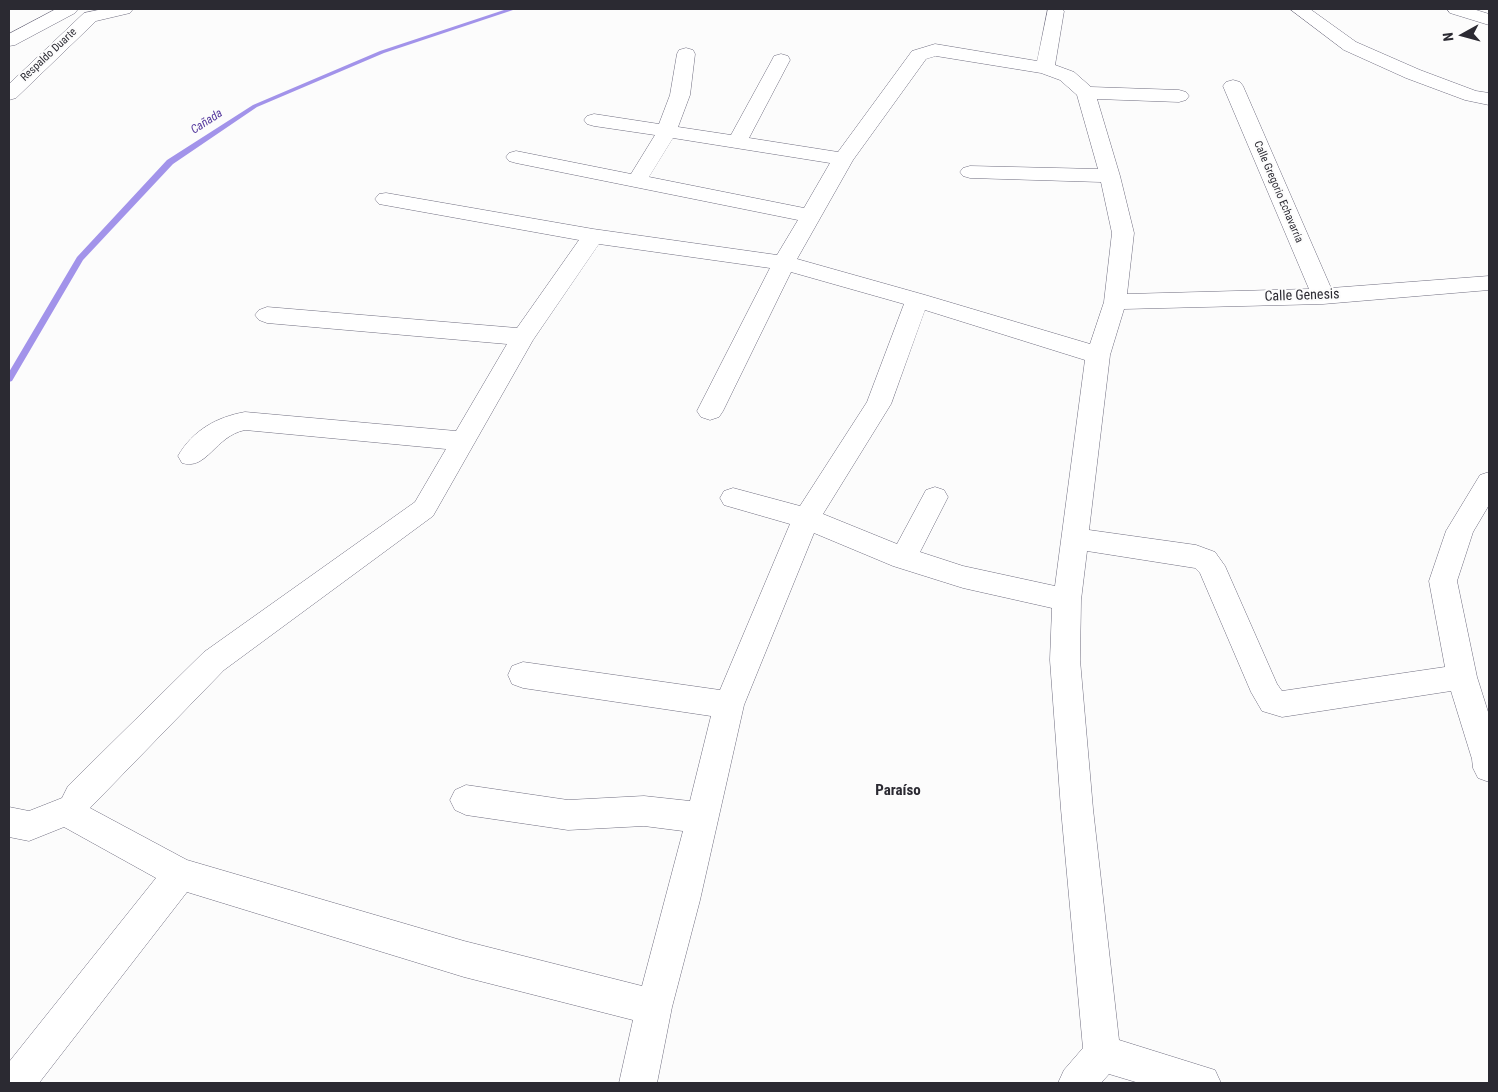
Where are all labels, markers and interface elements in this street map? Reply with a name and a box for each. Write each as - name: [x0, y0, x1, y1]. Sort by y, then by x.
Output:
- north arrow: [1438, 10, 1488, 60]
- street label: Respaldo Duarte: [18, 26, 80, 84]
- text: N: [1440, 32, 1457, 42]
- water label: Cañada: [189, 106, 225, 138]
- street label: Calle Gregorio Echavarria: [1251, 139, 1305, 245]
- street label: Calle Genesis: [1264, 286, 1340, 306]
- district label: Paraíso: [875, 782, 921, 800]

